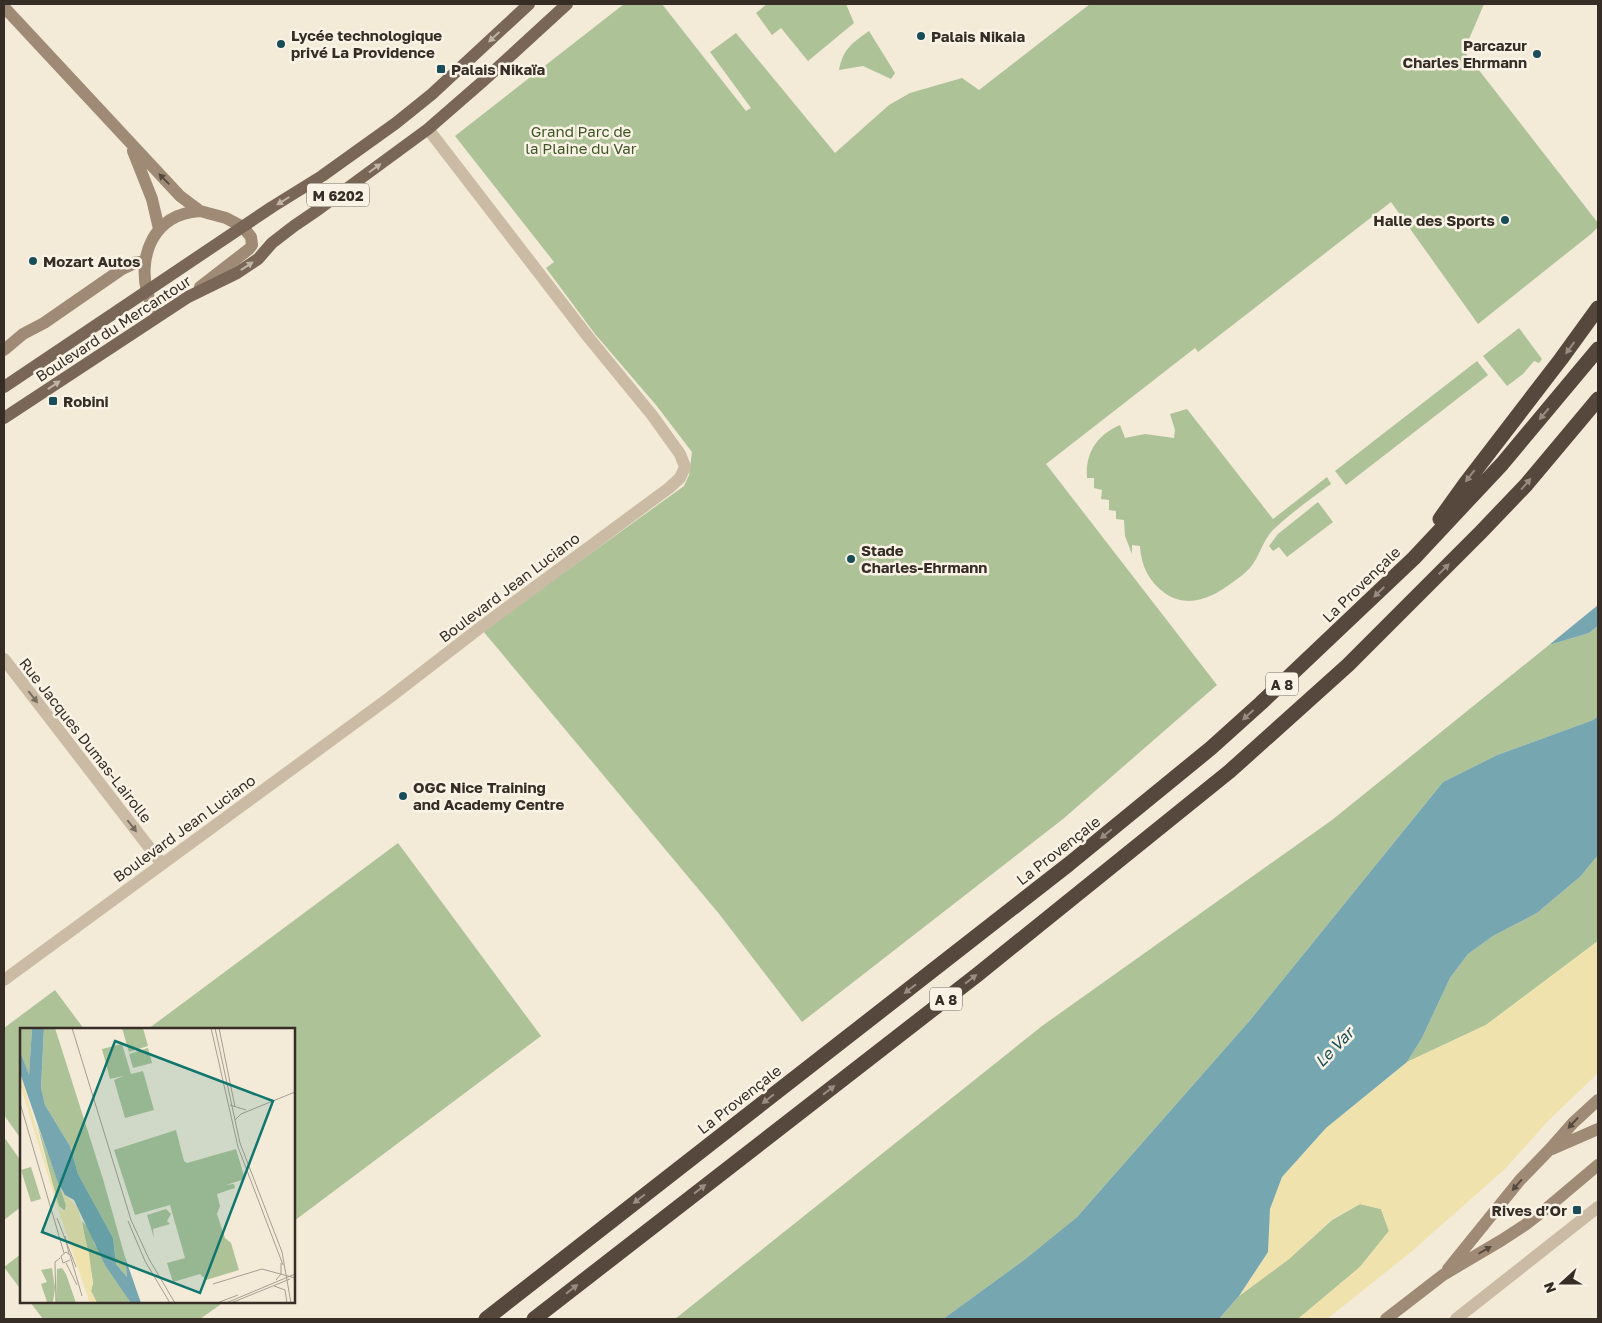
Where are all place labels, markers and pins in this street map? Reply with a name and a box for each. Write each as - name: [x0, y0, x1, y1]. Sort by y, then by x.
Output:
- place label: Lycée technologique privé La Providence: [291, 26, 442, 61]
- place label: Palais Nikaia: [931, 27, 1025, 45]
- marker: Palais Nikaia: [915, 30, 927, 42]
- place label: Parcazur Charles Ehrmann: [1403, 36, 1527, 71]
- marker: Lycée technologique privé La Providence: [275, 38, 287, 50]
- marker: Parcazur Charles Ehrmann: [1531, 48, 1543, 60]
- place label: Palais Nikaïa: [451, 60, 545, 78]
- marker: Palais Nikaïa: [435, 63, 447, 75]
- place label: Halle des Sports: [1373, 211, 1495, 229]
- marker: Halle des Sports: [1499, 214, 1511, 226]
- place label: Mozart Autos: [43, 252, 140, 270]
- marker: Mozart Autos: [27, 255, 39, 267]
- place label: Robini: [63, 392, 109, 410]
- marker: Robini: [47, 395, 59, 407]
- place label: Stade Charles-Ehrmann: [861, 541, 987, 576]
- marker: Stade Charles-Ehrmann: [845, 553, 857, 565]
- place label: OGC Nice Training and Academy Centre: [413, 778, 564, 813]
- marker: OGC Nice Training and Academy Centre: [397, 790, 409, 802]
- place label: Rives d’Or: [1491, 1201, 1567, 1219]
- marker: Rives d’Or: [1571, 1204, 1583, 1216]

